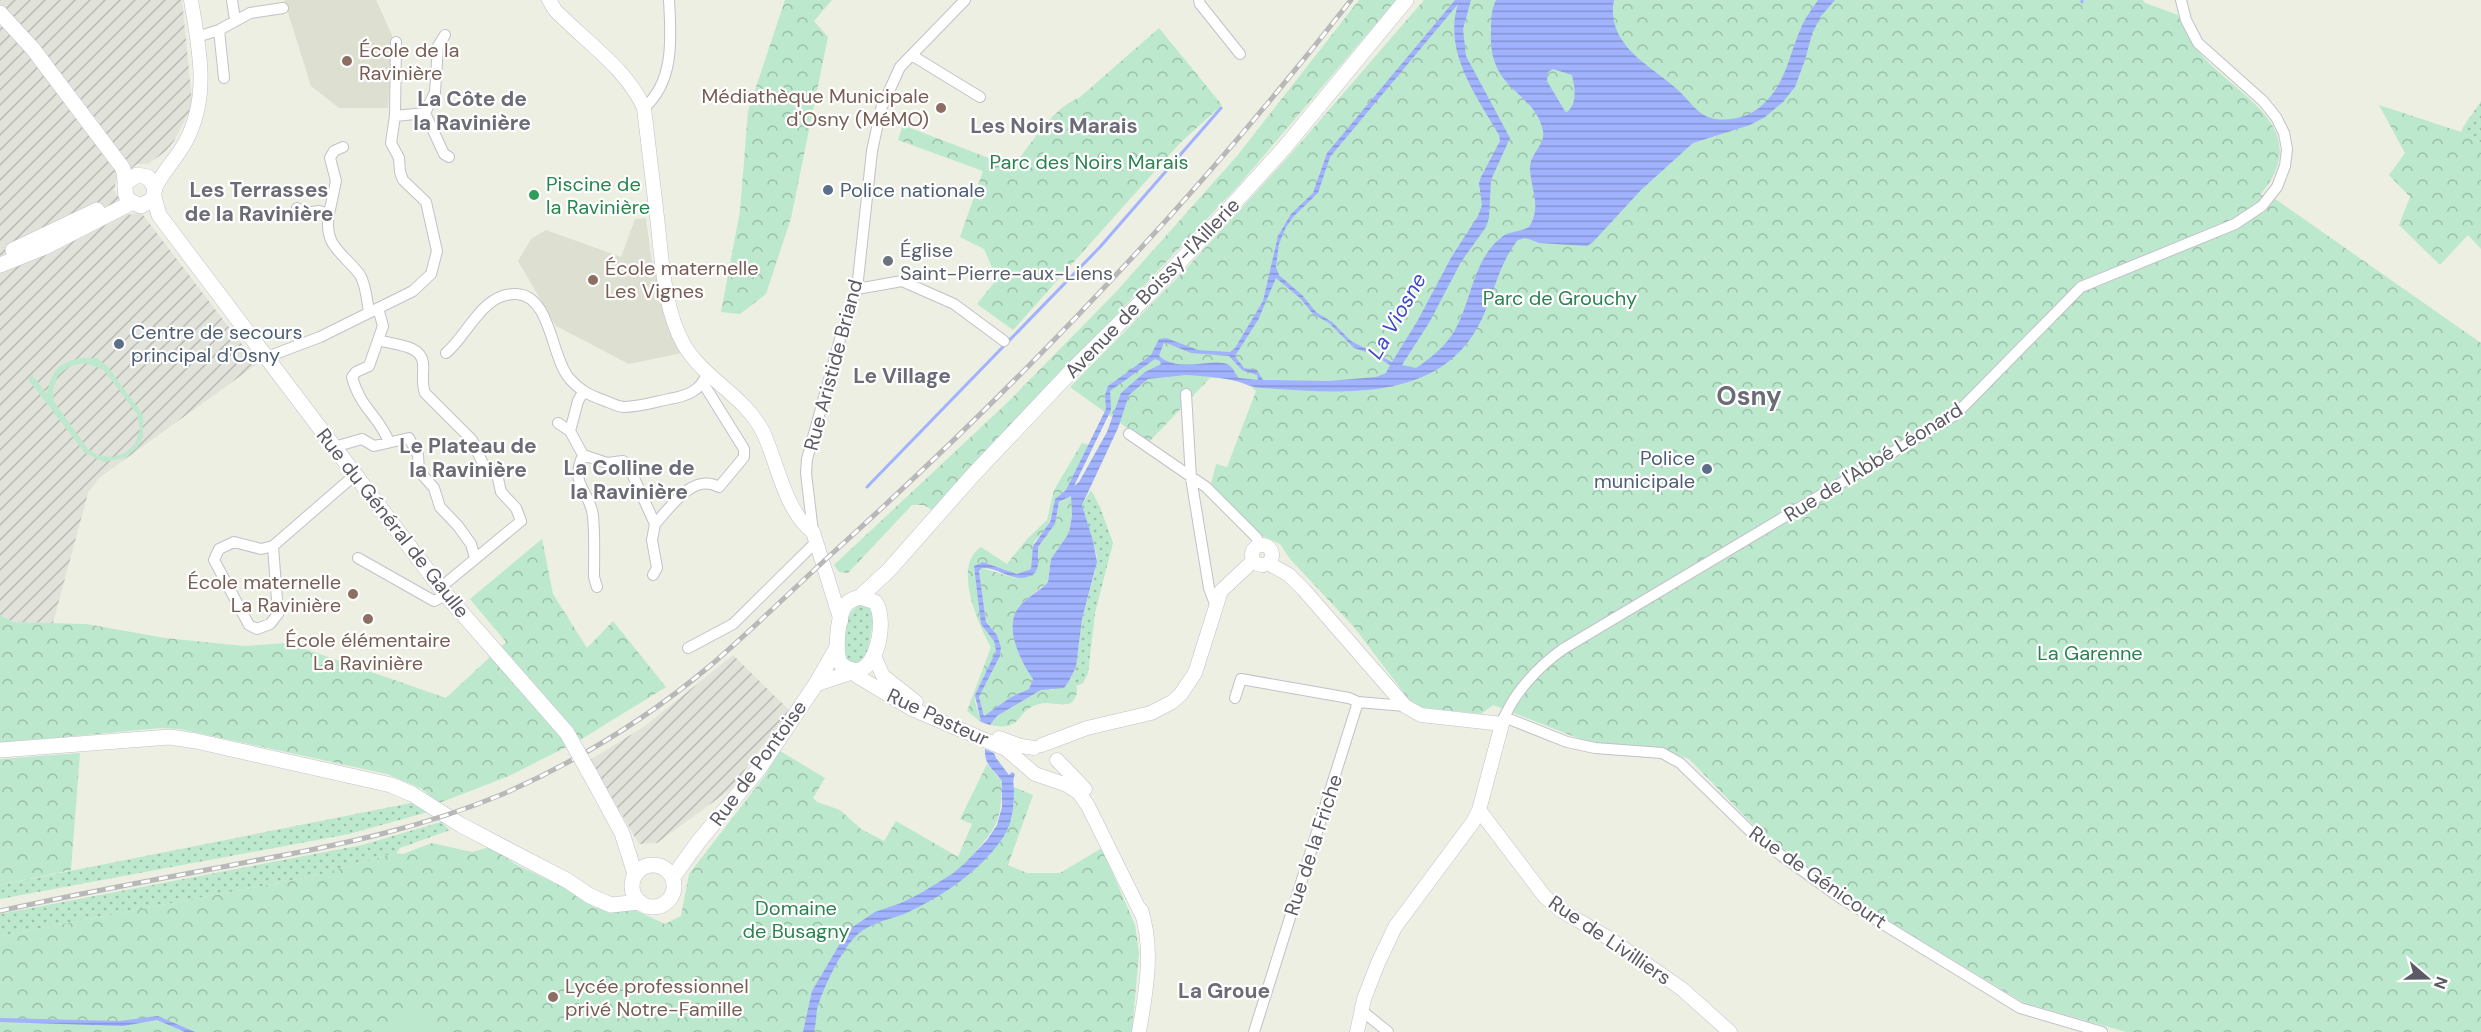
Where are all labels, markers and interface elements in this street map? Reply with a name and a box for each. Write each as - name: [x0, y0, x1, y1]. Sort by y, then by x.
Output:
- place label: École de la Ravinière: [359, 37, 459, 86]
- marker: École de la Ravinière: [340, 54, 354, 68]
- place label: Médiathèque Municipale d'Osny (MéMO): [701, 83, 929, 132]
- district label: La Côte de la Ravinière: [413, 85, 531, 137]
- marker: Médiathèque Municipale d'Osny (MéMO): [934, 101, 948, 115]
- district label: Les Noirs Marais: [970, 112, 1138, 140]
- park label: Parc des Noirs Marais: [989, 149, 1189, 175]
- place label: Piscine de la Ravinière: [546, 171, 650, 220]
- district label: Les Terrasses de la Ravinière: [184, 176, 334, 228]
- place label: Police nationale: [840, 177, 985, 203]
- marker: Police nationale: [821, 183, 835, 197]
- marker: Piscine de la Ravinière: [527, 188, 541, 202]
- street label: Avenue de Boissy-l'Aillerie: [1059, 192, 1245, 384]
- place label: Église Saint-Pierre-aux-Liens: [900, 237, 1113, 286]
- marker: Église Saint-Pierre-aux-Liens: [881, 254, 895, 268]
- place label: École maternelle Les Vignes: [605, 255, 759, 304]
- water label: La Viosne: [1361, 268, 1433, 364]
- marker: École maternelle Les Vignes: [586, 273, 600, 287]
- street label: Rue Aristide Briand: [798, 277, 868, 453]
- park label: Parc de Grouchy: [1483, 285, 1637, 311]
- place label: Centre de secours principal d'Osny: [131, 319, 303, 368]
- marker: Centre de secours principal d'Osny: [112, 337, 126, 351]
- district label: Le Village: [853, 362, 951, 390]
- district label: Osny: [1716, 379, 1782, 413]
- street label: Rue de l'Abbé Léonard: [1779, 396, 1967, 528]
- street label: Rue du Général de Gaulle: [311, 423, 475, 623]
- district label: Le Plateau de la Ravinière: [399, 432, 537, 484]
- place label: Police municipale: [1594, 445, 1695, 494]
- district label: La Colline de la Ravinière: [563, 454, 695, 506]
- marker: Police municipale: [1700, 462, 1714, 476]
- place label: École maternelle La Ravinière: [187, 569, 341, 618]
- marker: École maternelle La Ravinière: [346, 587, 360, 601]
- marker: École élémentaire La Ravinière: [361, 612, 375, 626]
- place label: École élémentaire La Ravinière: [285, 627, 451, 676]
- park label: La Garenne: [2037, 640, 2143, 666]
- street label: Rue Pasteur: [883, 682, 993, 752]
- street label: Rue de Pontoise: [704, 695, 812, 831]
- street label: Rue de la Friche: [1278, 771, 1348, 919]
- street label: Rue de Génicourt: [1744, 820, 1892, 934]
- street label: Rue de Livilliers: [1544, 889, 1676, 991]
- park label: Domaine de Busagny: [742, 895, 850, 944]
- north arrow: [2397, 948, 2457, 1008]
- place label: Lycée professionnel privé Notre-Famille: [565, 973, 749, 1022]
- text: N: [2429, 974, 2452, 992]
- district label: La Groue: [1178, 977, 1270, 1005]
- marker: Lycée professionnel privé Notre-Famille: [546, 990, 560, 1004]

